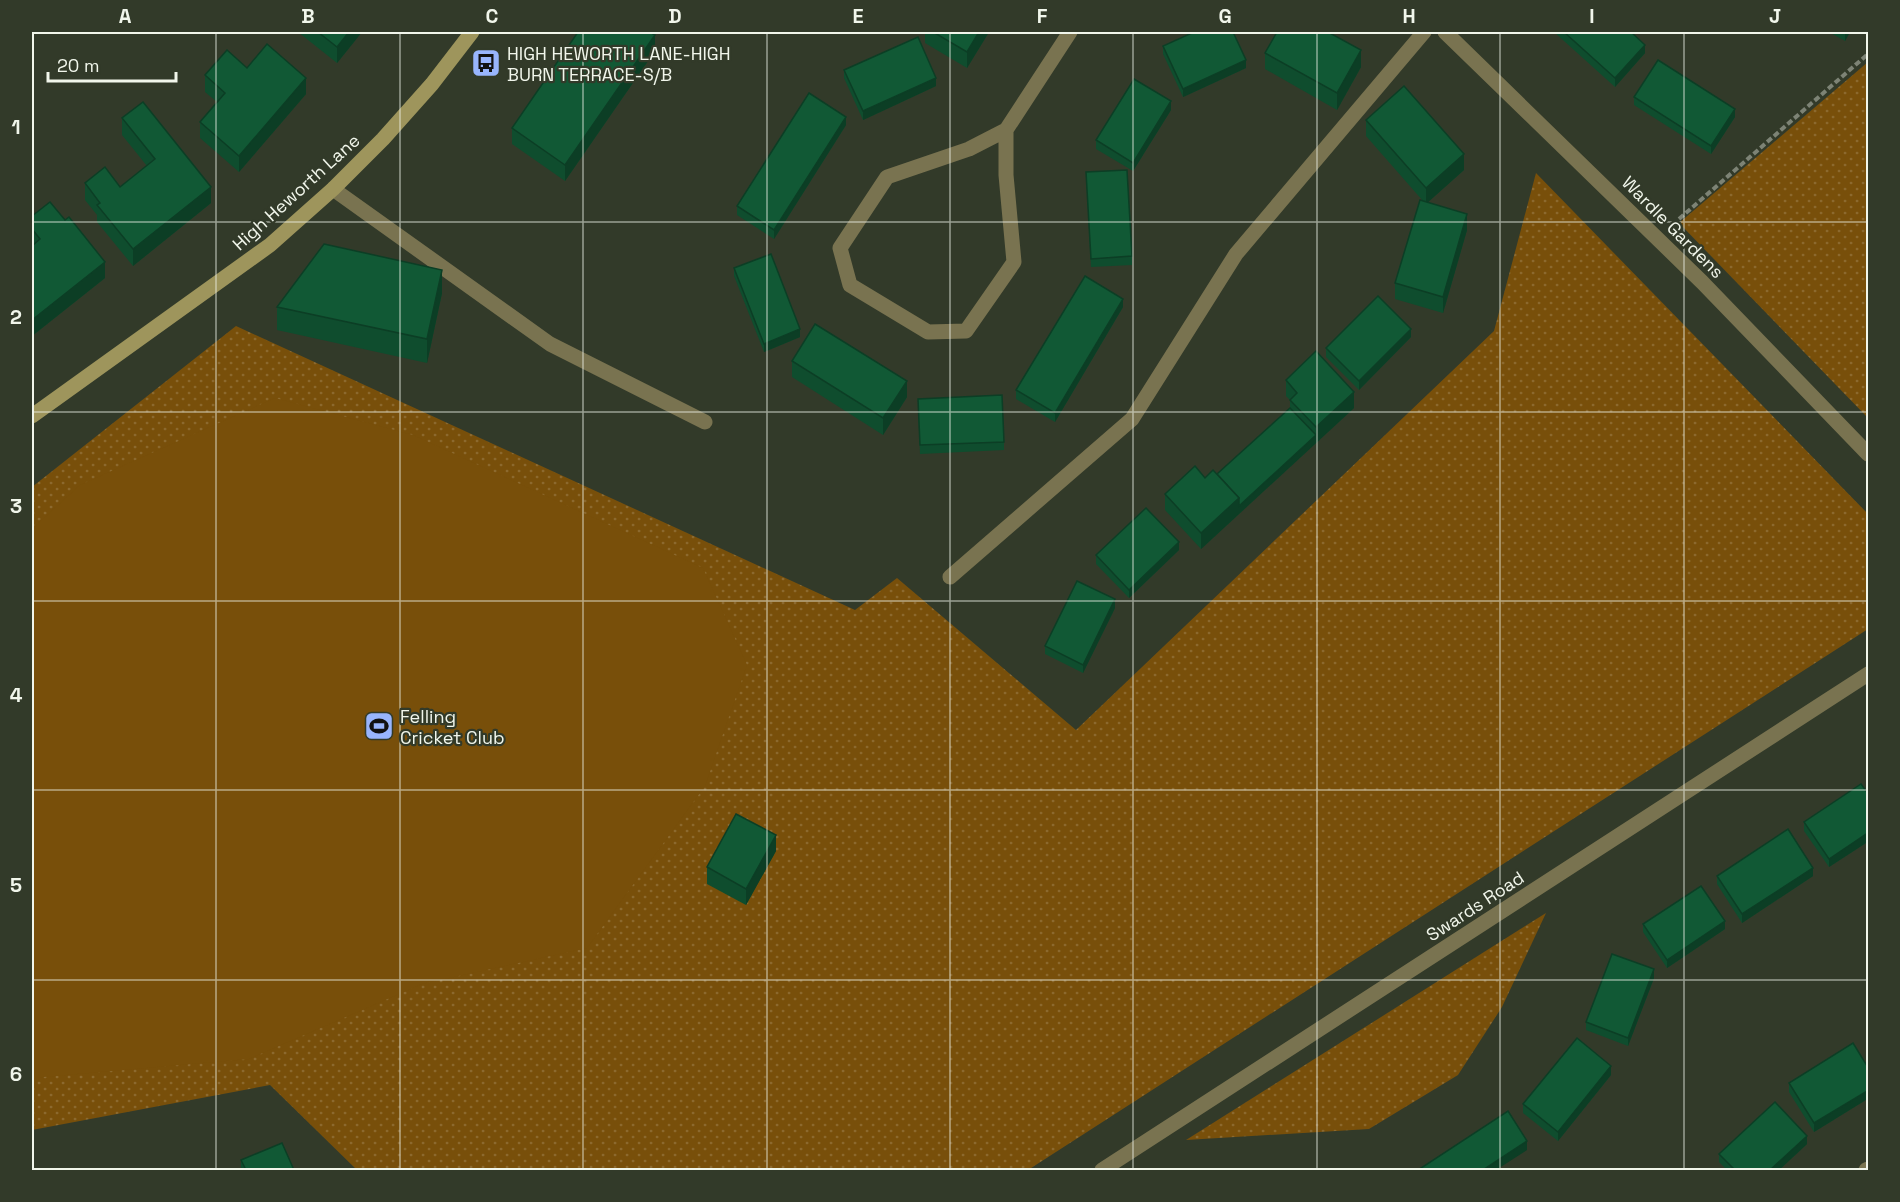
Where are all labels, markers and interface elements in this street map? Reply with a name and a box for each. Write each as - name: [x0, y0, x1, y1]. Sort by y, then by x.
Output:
- text: A: [119, 3, 132, 29]
- text: B: [301, 3, 315, 29]
- text: C: [486, 3, 499, 29]
- text: D: [668, 3, 682, 29]
- text: E: [852, 3, 864, 29]
- text: F: [1037, 3, 1048, 29]
- text: G: [1218, 3, 1232, 29]
- text: H: [1402, 3, 1416, 29]
- text: I: [1589, 3, 1595, 29]
- text: J: [1769, 3, 1781, 29]
- place label: HIGH HEWORTH LANE-HIGH BURN TERRACE-S/B: [507, 42, 731, 86]
- scale bar: [48, 45, 176, 83]
- bus stop icon: HIGH HEWORTH LANE-HIGH BURN TERRACE-S/B: [470, 47, 502, 79]
- text: 20 m: [57, 54, 100, 77]
- text: 1: [11, 114, 21, 140]
- street label: High Heworth Lane: [227, 129, 365, 255]
- street label: Wardle Gardens: [1617, 171, 1729, 283]
- text: 2: [10, 304, 22, 330]
- text: 3: [10, 493, 22, 519]
- text: 4: [10, 682, 23, 708]
- place label: Felling Cricket Club: [400, 705, 505, 749]
- sports icon: Felling Cricket Club: [363, 710, 395, 742]
- street label: Swards Road: [1422, 866, 1528, 946]
- text: 5: [10, 872, 22, 898]
- text: 6: [10, 1061, 22, 1087]

